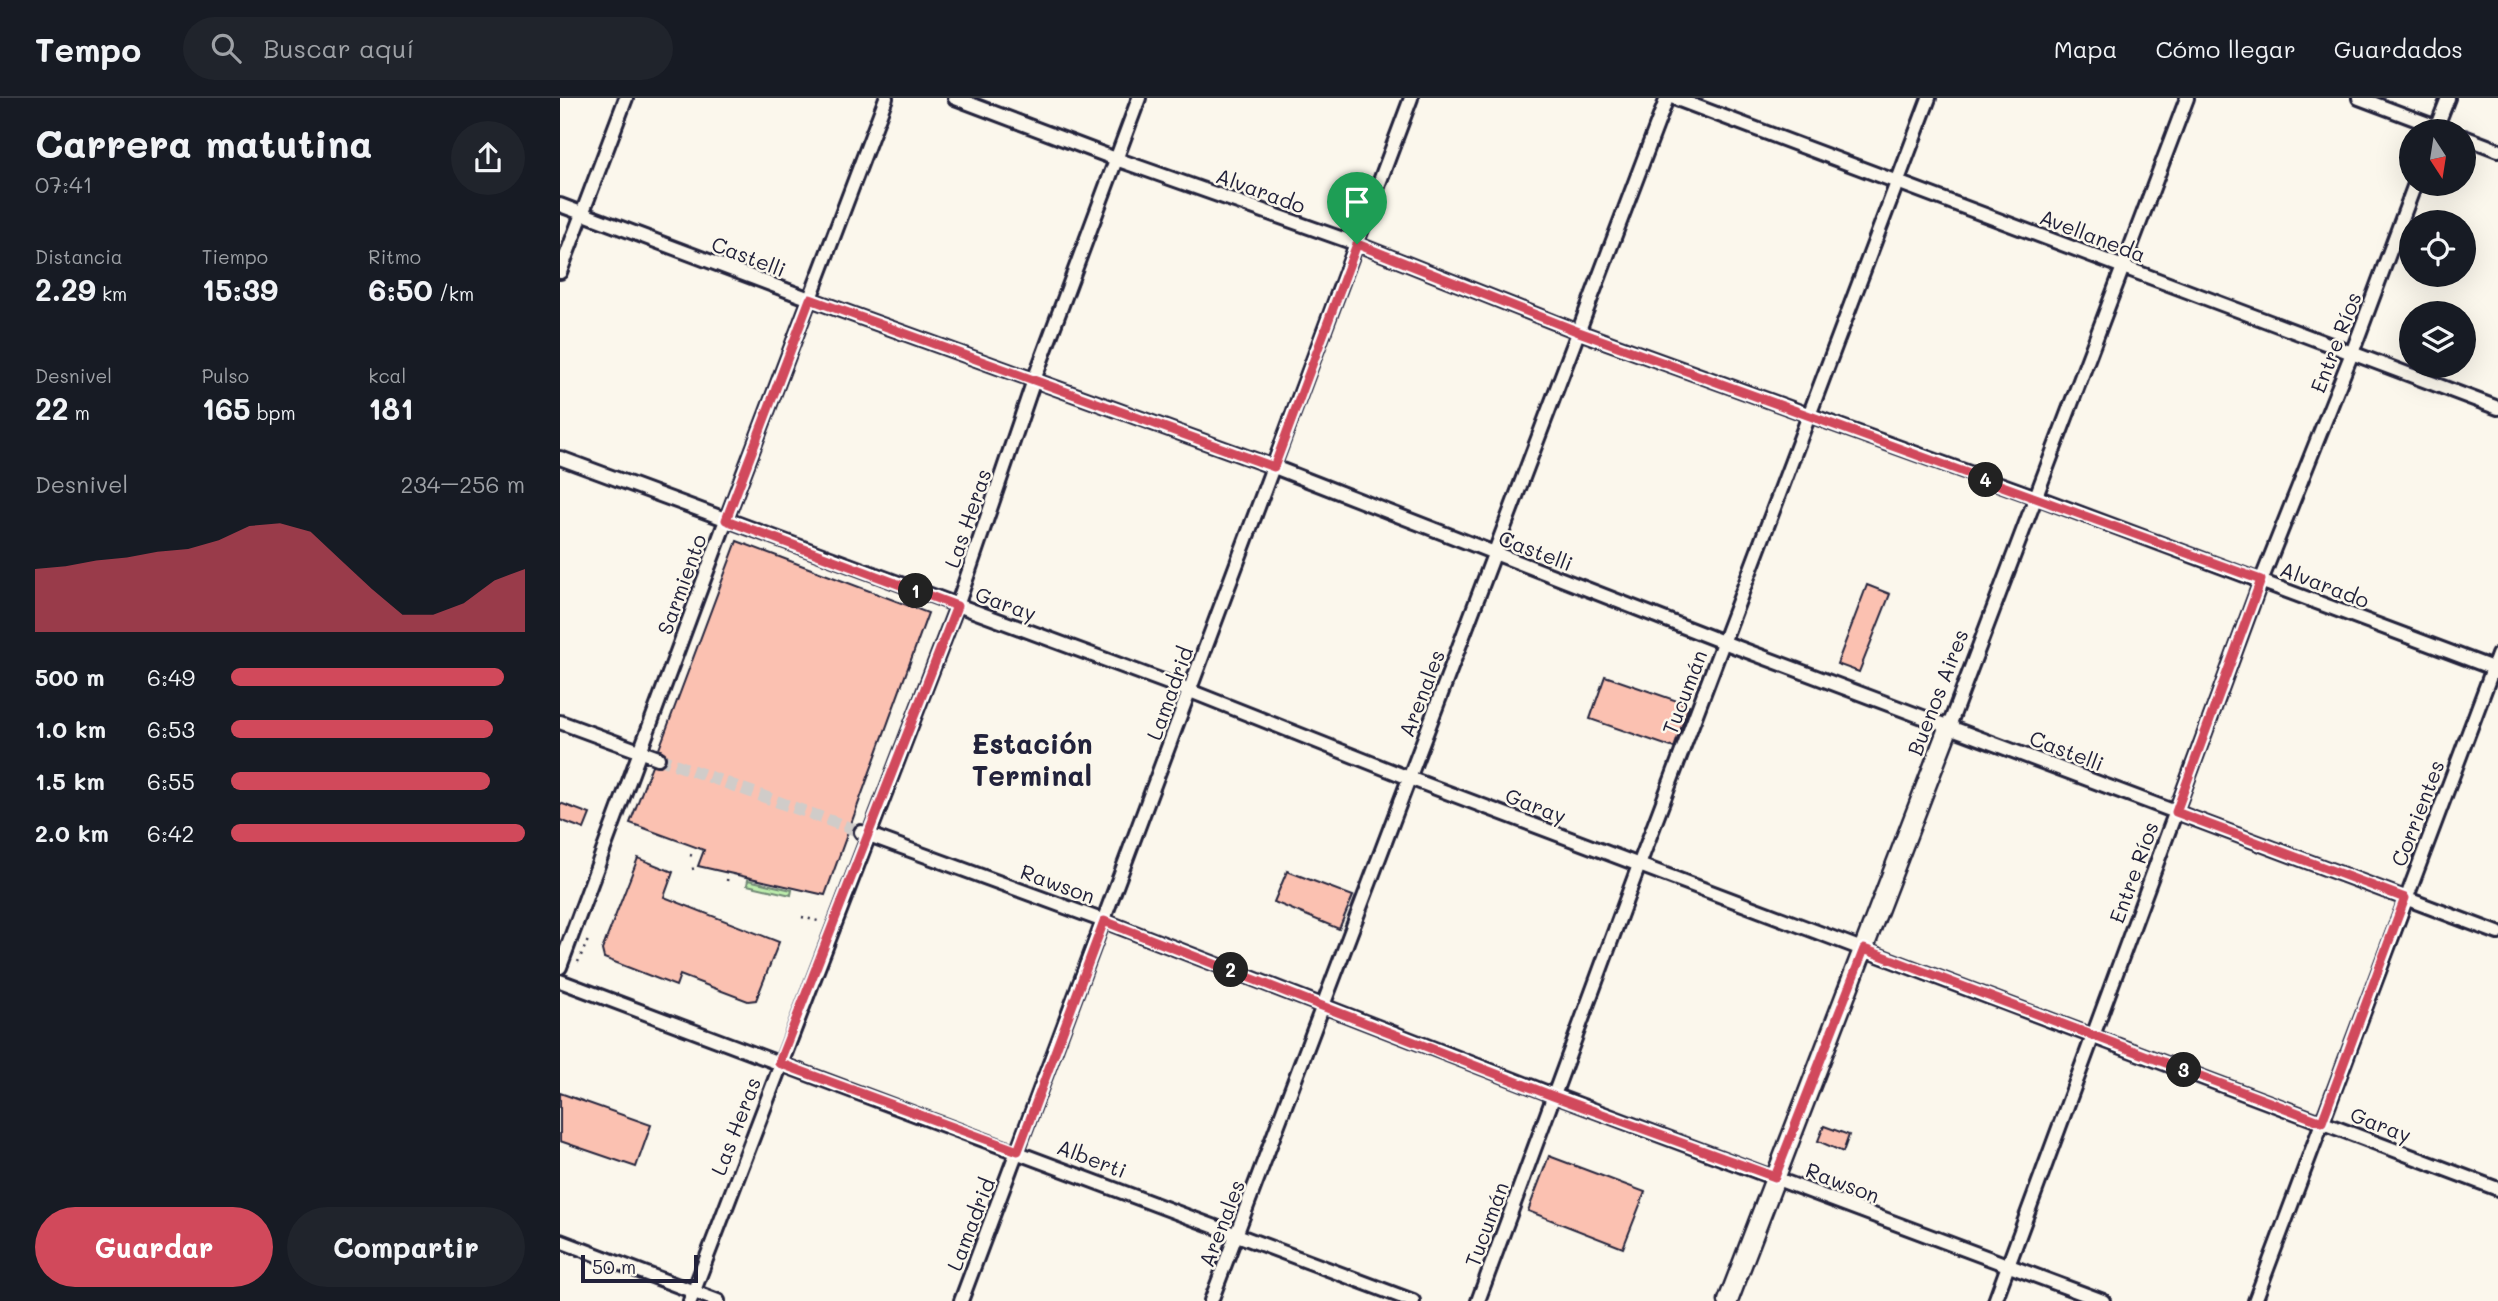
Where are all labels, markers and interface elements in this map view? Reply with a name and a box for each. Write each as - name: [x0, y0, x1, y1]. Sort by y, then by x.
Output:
- search box: [183, 17, 673, 80]
- text: Tempo: [35, 27, 141, 70]
- icon: search: [207, 29, 245, 67]
- text: Buscar aquí: [263, 31, 414, 65]
- text: Mapa: [2054, 33, 2118, 64]
- text: Cómo llegar: [2156, 33, 2296, 64]
- text: Guardados: [2334, 33, 2463, 64]
- text: Carrera matutina: [35, 118, 373, 168]
- north arrow: [2399, 119, 2476, 196]
- map controls: [2399, 119, 2476, 378]
- button: share: [451, 121, 525, 195]
- street label: Alvarado: [1213, 161, 1309, 219]
- text: 07:41: [35, 169, 93, 199]
- pin: [1327, 172, 1387, 244]
- icon: arrive: [1338, 183, 1376, 221]
- street label: Avellaneda: [2036, 202, 2150, 268]
- button: locate: [2399, 210, 2476, 287]
- street label: Castelli: [708, 230, 790, 282]
- text: Distancia: [35, 244, 123, 269]
- text: Tiempo: [202, 244, 268, 269]
- text: Ritmo: [368, 244, 421, 269]
- text: 2.29: [35, 269, 96, 309]
- text: 15:39: [202, 269, 278, 309]
- text: 6:50: [368, 269, 433, 309]
- text: km: [96, 281, 127, 306]
- text: /km: [433, 281, 474, 306]
- street label: Entre Ríos: [2303, 288, 2367, 396]
- button: layers: [2399, 301, 2476, 378]
- text: Desnivel: [35, 363, 112, 388]
- text: Pulso: [202, 363, 249, 388]
- text: kcal: [368, 363, 406, 388]
- text: 22: [35, 388, 69, 428]
- text: 165: [202, 388, 251, 428]
- text: 181: [368, 388, 414, 428]
- text: m: [69, 400, 90, 425]
- text: bpm: [251, 400, 296, 425]
- pin: 4: [1968, 462, 2004, 498]
- street label: Las Heras: [937, 465, 997, 571]
- text: 4: [1979, 467, 1992, 492]
- text: Desnivel: [35, 469, 128, 499]
- text: 234–256 m: [401, 469, 525, 499]
- street label: Castelli: [1495, 524, 1577, 576]
- street label: Sarmiento: [650, 530, 712, 638]
- street label: Alvarado: [2277, 555, 2373, 613]
- pin: 1: [898, 574, 934, 608]
- text: 1: [911, 578, 920, 603]
- street label: Garay: [972, 580, 1040, 626]
- street label: Buenos Aires: [1901, 625, 1973, 759]
- street label: Lamadrid: [1140, 643, 1198, 743]
- street label: Arenales: [1392, 646, 1450, 740]
- street label: Tucumán: [1656, 646, 1712, 738]
- text: 500 m: [35, 662, 105, 692]
- text: 6:49: [147, 662, 195, 692]
- text: 1.0 km: [35, 714, 106, 744]
- text: 6:53: [147, 714, 195, 744]
- street label: Castelli: [2026, 724, 2108, 776]
- district label: Estación Terminal: [972, 725, 1092, 793]
- street label: Corrientes: [2384, 756, 2450, 870]
- text: 1.5 km: [35, 766, 105, 796]
- text: 6:55: [147, 766, 195, 796]
- street label: Garay: [1502, 781, 1570, 829]
- text: 2.0 km: [35, 818, 109, 848]
- text: 6:42: [147, 818, 194, 848]
- street label: Entre Ríos: [2102, 818, 2164, 926]
- street label: Rawson: [1017, 857, 1099, 909]
- pin: 2: [1214, 952, 1248, 988]
- text: 2: [1225, 957, 1236, 982]
- pin: 3: [2166, 1052, 2202, 1088]
- text: 3: [2178, 1057, 2189, 1082]
- street label: Las Heras: [704, 1073, 766, 1179]
- street label: Garay: [2347, 1100, 2415, 1148]
- street label: Alberti: [1053, 1132, 1131, 1184]
- street label: Rawson: [1802, 1156, 1884, 1208]
- street label: Lamadrid: [940, 1174, 1000, 1274]
- street label: Arenales: [1192, 1176, 1250, 1270]
- street label: Tucumán: [1458, 1178, 1514, 1270]
- button: Guardar: [35, 1207, 273, 1287]
- button: Compartir: [287, 1207, 525, 1287]
- scale bar: [581, 1252, 698, 1284]
- text: 50 m: [592, 1254, 636, 1279]

